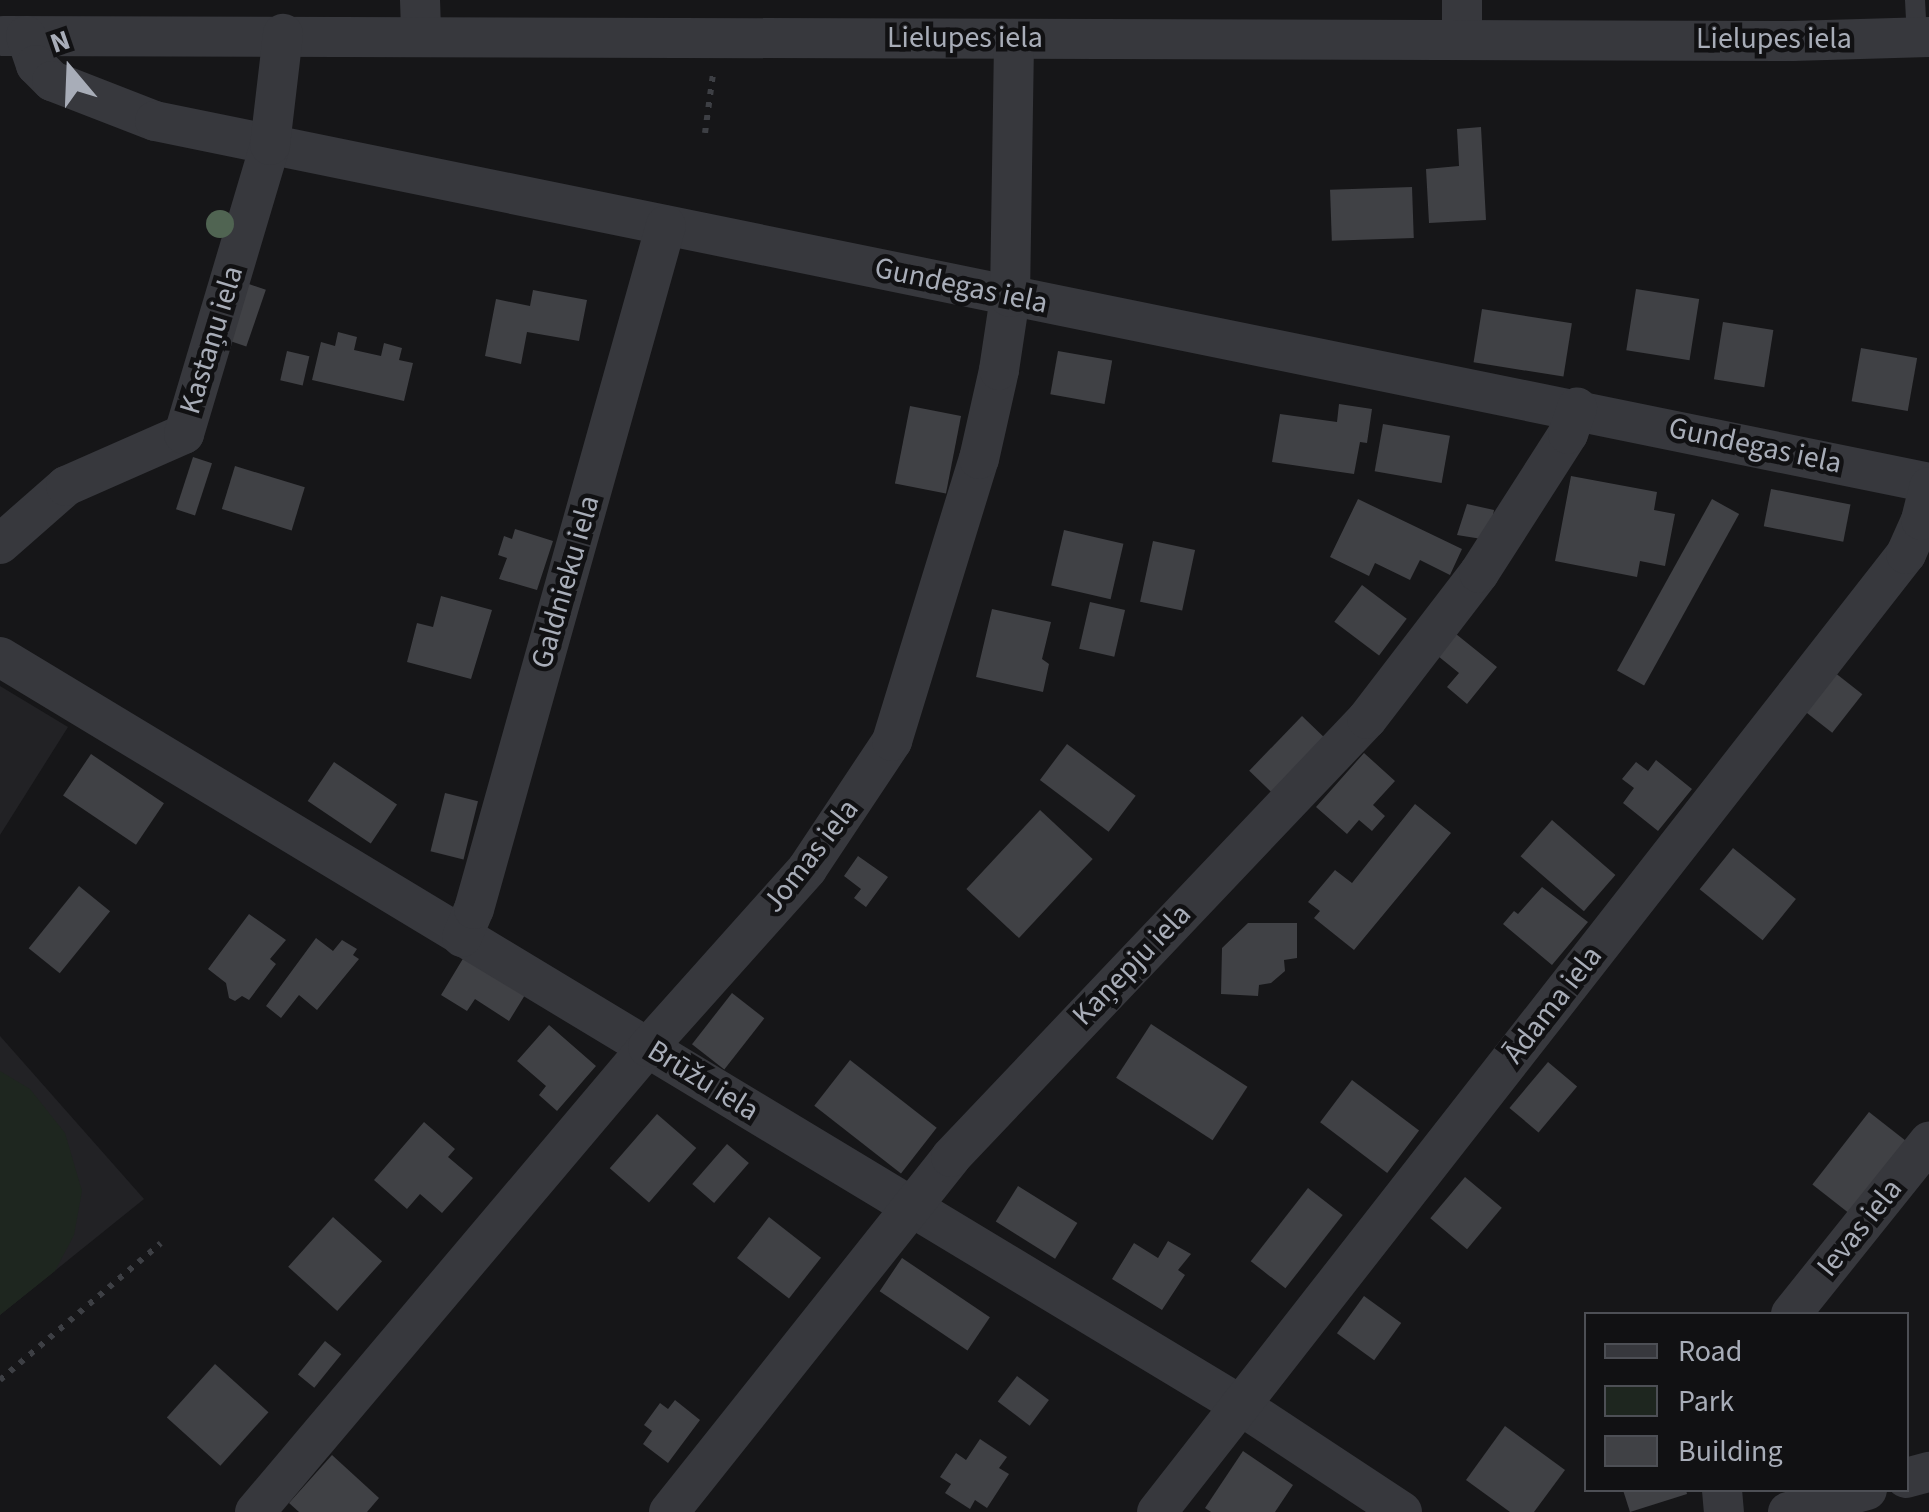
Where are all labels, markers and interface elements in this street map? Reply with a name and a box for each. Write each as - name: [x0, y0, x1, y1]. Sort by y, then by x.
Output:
- north arrow: [20, 20, 120, 120]
- text: N: [45, 20, 76, 64]
- street label: Lielupes iela: [887, 20, 1043, 56]
- street label: Lielupes iela: [1696, 21, 1852, 57]
- street label: Gundegas iela: [871, 250, 1051, 322]
- street label: Kastaņu iela: [172, 262, 252, 418]
- street label: Gundegas iela: [1665, 410, 1845, 482]
- street label: Galdnieku iela: [524, 491, 608, 673]
- street label: Jomas iela: [755, 792, 867, 920]
- street label: Kaņepju iela: [1065, 897, 1199, 1033]
- street label: Ādama iela: [1496, 939, 1610, 1071]
- street label: Brūžu iela: [641, 1033, 765, 1129]
- street label: Ievas iela: [1810, 1172, 1910, 1284]
- legend: [1584, 1312, 1909, 1492]
- text: Road: [1678, 1330, 1742, 1373]
- text: Park: [1678, 1380, 1734, 1423]
- text: Building: [1678, 1430, 1783, 1473]

